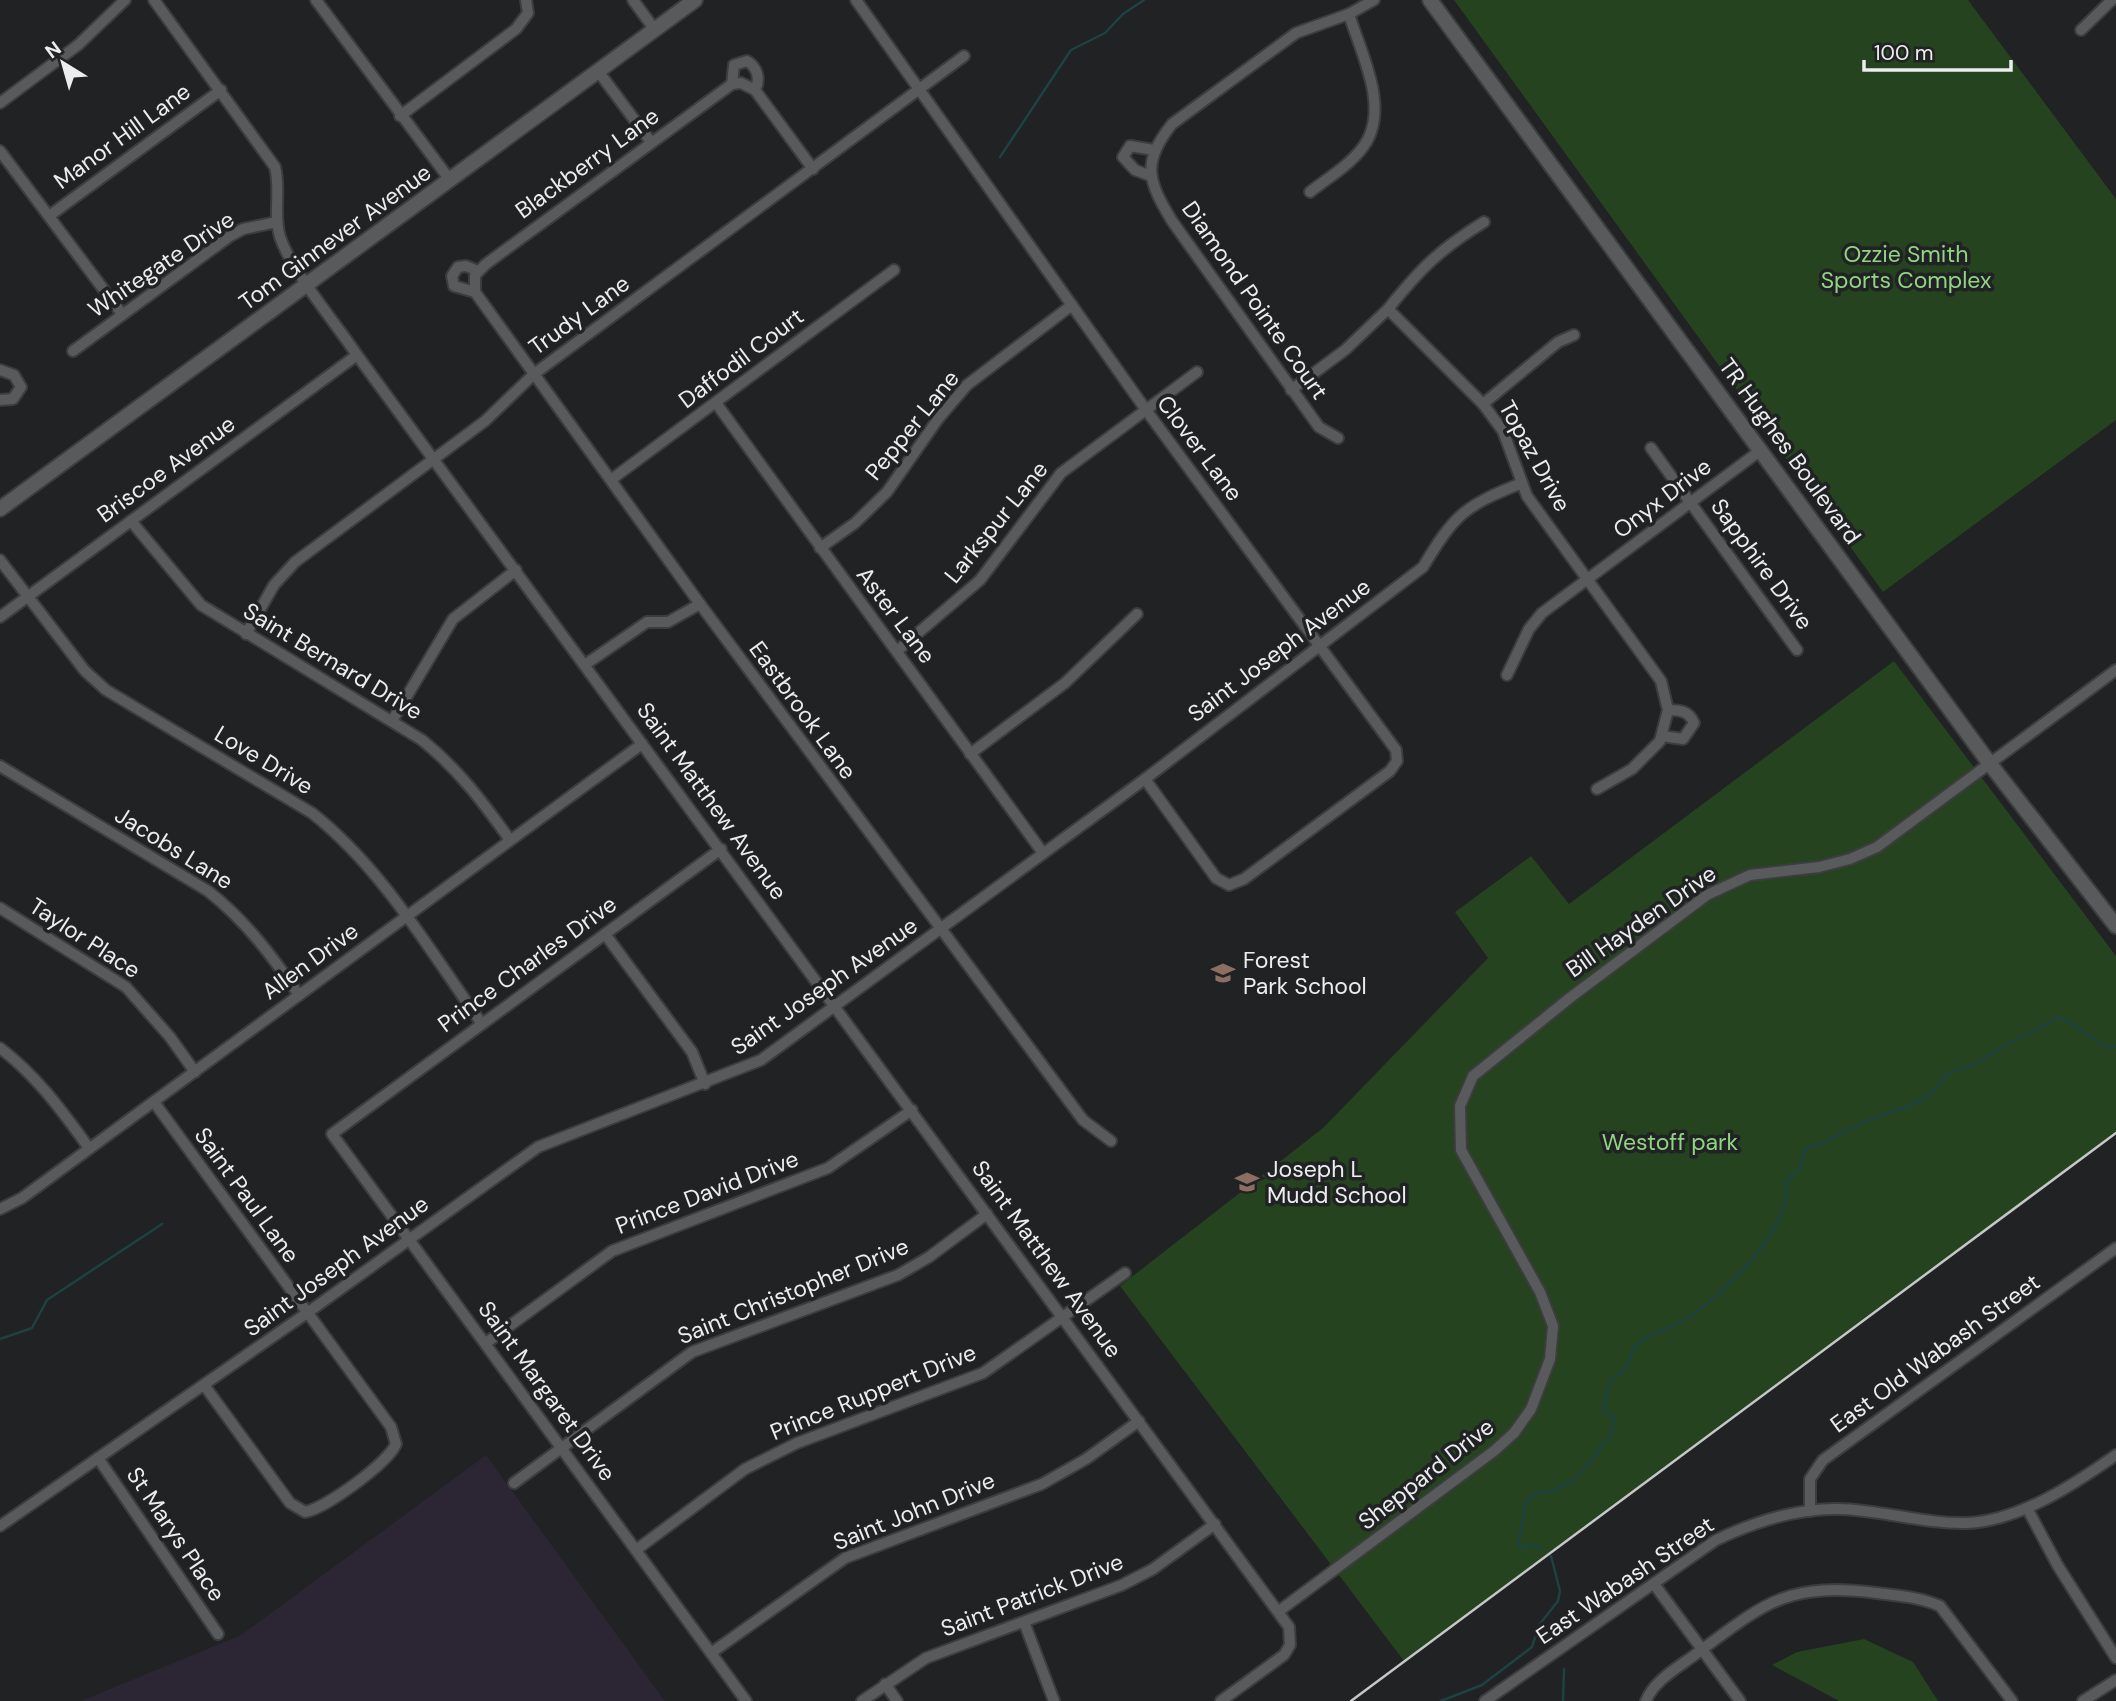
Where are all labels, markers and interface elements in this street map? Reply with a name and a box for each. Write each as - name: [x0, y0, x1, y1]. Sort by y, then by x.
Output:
- north arrow: [28, 28, 98, 98]
- scale bar: [1864, 28, 2011, 72]
- text: N: [40, 36, 66, 64]
- text: 100 m: [1874, 39, 1934, 67]
- street label: Manor Hill Lane: [48, 76, 196, 196]
- street label: Blackberry Lane: [509, 101, 665, 225]
- street label: Tom Ginnever Avenue: [233, 157, 437, 317]
- street label: Diamond Pointe Court: [1175, 195, 1335, 405]
- street label: Whitegate Drive: [82, 204, 240, 324]
- park label: Ozzie Smith Sports Complex: [1821, 239, 1991, 295]
- street label: Trudy Lane: [523, 268, 635, 362]
- street label: Daffodil Court: [672, 301, 810, 415]
- street label: TR Hughes Boulevard: [1712, 352, 1868, 550]
- street label: Pepper Lane: [858, 364, 966, 486]
- street label: Clover Lane: [1150, 389, 1250, 507]
- street label: Topaz Drive: [1492, 395, 1578, 517]
- street label: Briscoe Avenue: [91, 409, 241, 529]
- street label: Onyx Drive: [1607, 451, 1717, 545]
- street label: Larkspur Lane: [938, 455, 1054, 589]
- street label: Sapphire Drive: [1704, 492, 1820, 636]
- street label: Aster Lane: [850, 561, 942, 669]
- street label: Saint Joseph Avenue: [1182, 571, 1376, 729]
- street label: Saint Bernard Drive: [238, 596, 428, 726]
- street label: Eastbrook Lane: [743, 635, 863, 785]
- street label: Saint Matthew Avenue: [630, 696, 794, 906]
- street label: Love Drive: [209, 719, 319, 801]
- street label: Jacobs Lane: [109, 800, 239, 896]
- street label: Bill Hayden Drive: [1560, 858, 1722, 984]
- street label: Prince Charles Drive: [432, 889, 622, 1039]
- street label: Taylor Place: [24, 891, 146, 985]
- street label: Saint Joseph Avenue: [725, 910, 923, 1062]
- street label: Allen Drive: [256, 916, 364, 1006]
- place label: Forest Park School: [1243, 945, 1367, 1001]
- school or university icon: Forest Park School: [1209, 959, 1237, 987]
- street label: Saint Paul Lane: [188, 1121, 306, 1269]
- park label: Westoff park: [1602, 1127, 1739, 1157]
- street label: Prince David Drive: [611, 1143, 803, 1241]
- street label: Saint Matthew Avenue: [965, 1154, 1129, 1364]
- place label: Joseph L Mudd School: [1267, 1154, 1407, 1210]
- school or university icon: Joseph L Mudd School: [1233, 1168, 1261, 1196]
- street label: Saint Joseph Avenue: [238, 1189, 434, 1343]
- street label: Saint Christopher Drive: [673, 1231, 913, 1351]
- street label: East Old Wabash Street: [1824, 1267, 2046, 1439]
- street label: Saint Margaret Drive: [472, 1295, 622, 1487]
- street label: Prince Ruppert Drive: [766, 1337, 980, 1447]
- street label: Sheppard Drive: [1352, 1412, 1500, 1536]
- street label: St Marys Place: [120, 1461, 232, 1607]
- street label: Saint John Drive: [829, 1465, 999, 1557]
- street label: East Wabash Street: [1530, 1509, 1720, 1651]
- street label: Saint Patrick Drive: [936, 1546, 1128, 1644]

